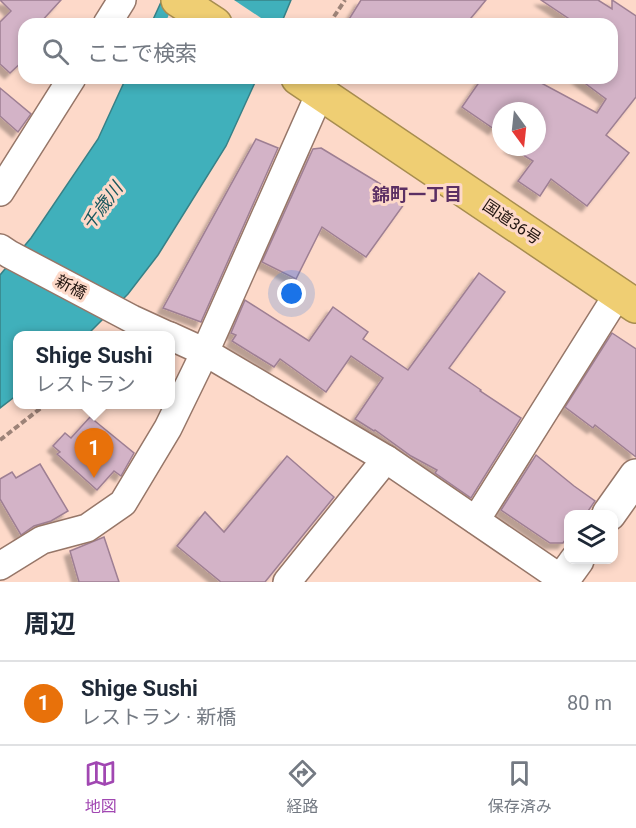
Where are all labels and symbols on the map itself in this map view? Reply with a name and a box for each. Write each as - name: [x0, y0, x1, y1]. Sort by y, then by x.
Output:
- north arrow: [492, 102, 546, 156]
- water label: 千歳川: [77, 177, 128, 234]
- district label: 錦町一丁目: [372, 184, 462, 205]
- street label: 国道36号: [479, 196, 545, 248]
- street label: 新橋: [52, 271, 90, 303]
- your location: [277, 279, 306, 308]
- pin: 1: [74, 428, 113, 478]

